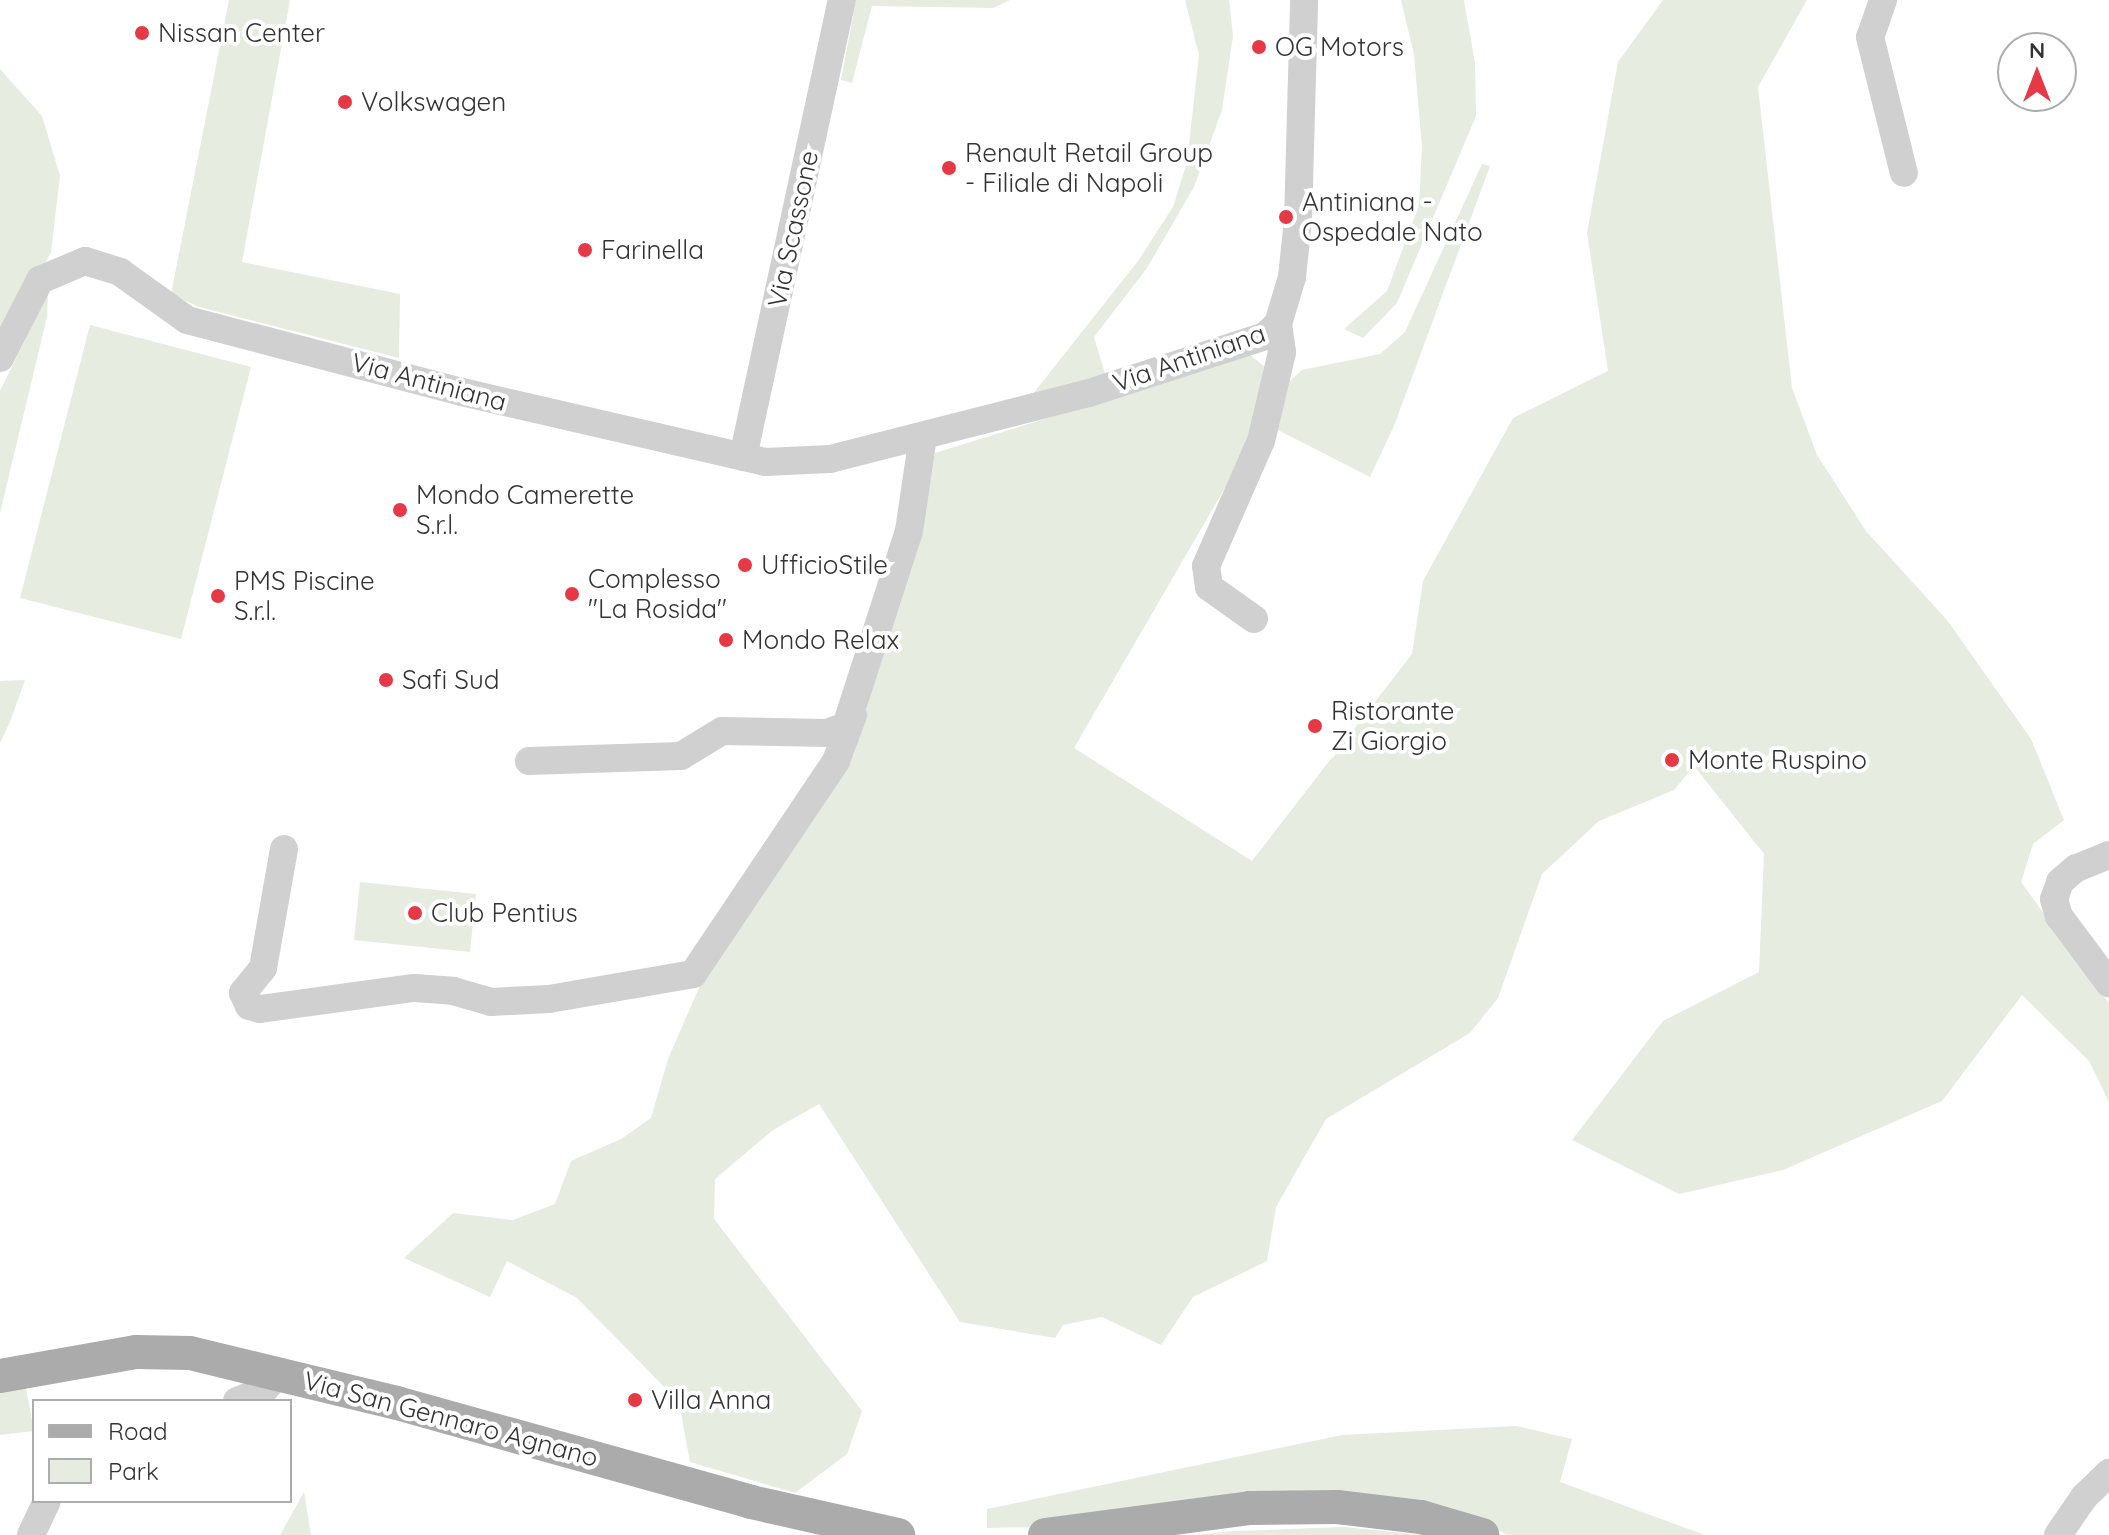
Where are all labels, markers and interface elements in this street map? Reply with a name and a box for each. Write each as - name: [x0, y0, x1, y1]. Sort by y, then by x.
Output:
- place label: Nissan Center: [158, 17, 325, 49]
- marker: Nissan Center: [133, 24, 151, 42]
- place label: OG Motors: [1275, 31, 1404, 63]
- north arrow: [1997, 32, 2077, 112]
- text: N: [2029, 36, 2045, 64]
- marker: OG Motors: [1250, 38, 1268, 56]
- place label: Volkswagen: [361, 86, 506, 118]
- marker: Volkswagen: [336, 93, 354, 111]
- place label: Renault Retail Group - Filiale di Napoli: [965, 137, 1213, 198]
- street label: Via Scassone: [761, 148, 825, 310]
- marker: Renault Retail Group - Filiale di Napoli: [940, 159, 958, 177]
- place label: Antiniana - Ospedale Nato: [1302, 186, 1483, 248]
- marker: Antiniana - Ospedale Nato: [1277, 208, 1295, 226]
- place label: Farinella: [601, 234, 704, 266]
- marker: Farinella: [576, 241, 594, 259]
- street label: Via Antiniana: [1109, 317, 1269, 399]
- street label: Via Antiniana: [348, 346, 510, 418]
- place label: Mondo Camerette S.r.l.: [416, 479, 634, 540]
- marker: Mondo Camerette S.r.l.: [391, 501, 409, 519]
- place label: UfficioStile: [761, 549, 888, 581]
- marker: UfficioStile: [736, 556, 754, 574]
- place label: Complesso "La Rosida": [588, 563, 727, 624]
- place label: PMS Piscine S.r.l.: [234, 565, 375, 626]
- marker: Complesso "La Rosida": [563, 585, 581, 603]
- marker: PMS Piscine S.r.l.: [209, 587, 227, 605]
- place label: Mondo Relax: [742, 624, 899, 656]
- marker: Mondo Relax: [717, 631, 735, 649]
- place label: Safi Sud: [402, 664, 500, 696]
- marker: Safi Sud: [377, 671, 395, 689]
- place label: Ristorante Zi Giorgio: [1331, 695, 1454, 756]
- marker: Ristorante Zi Giorgio: [1306, 717, 1324, 735]
- place label: Monte Ruspino: [1688, 744, 1867, 776]
- marker: Monte Ruspino: [1663, 751, 1681, 769]
- place label: Club Pentius: [431, 897, 578, 929]
- marker: Club Pentius: [406, 904, 424, 922]
- street label: Via San Gennaro Agnano: [300, 1365, 602, 1473]
- place label: Villa Anna: [651, 1384, 771, 1416]
- marker: Villa Anna: [626, 1391, 644, 1409]
- legend: [32, 1399, 292, 1503]
- text: Road: [108, 1416, 168, 1446]
- text: Park: [108, 1456, 159, 1486]

